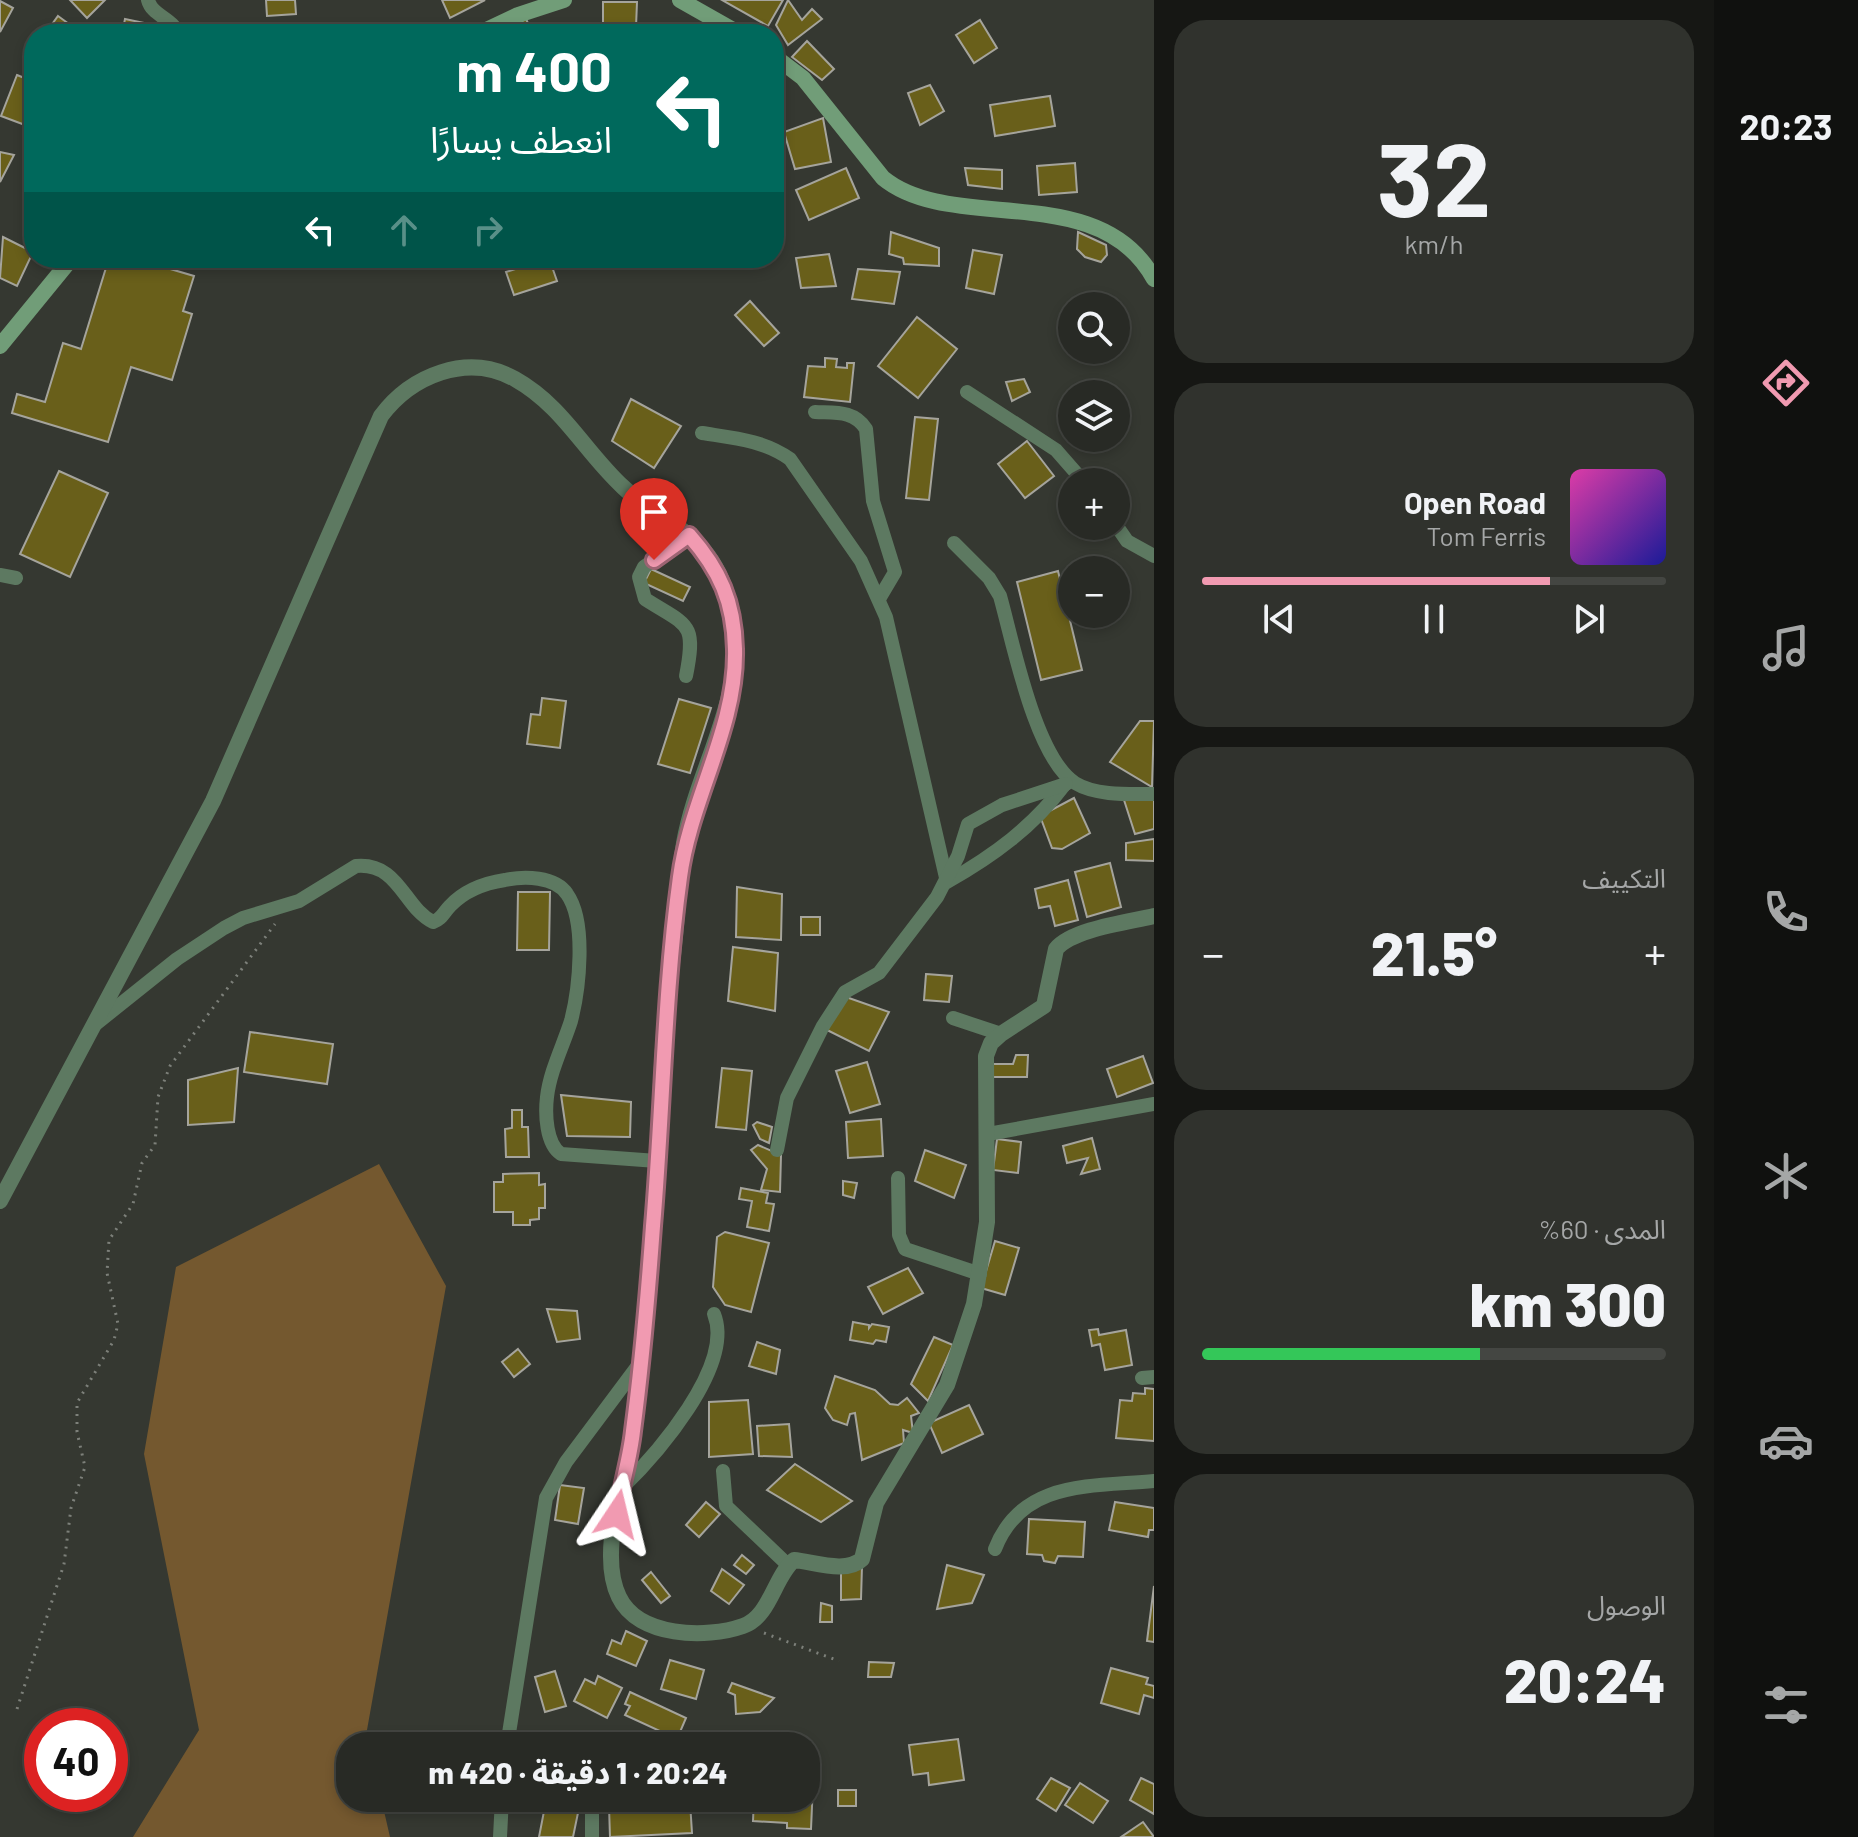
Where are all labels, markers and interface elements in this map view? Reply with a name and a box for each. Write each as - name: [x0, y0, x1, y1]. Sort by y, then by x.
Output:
- text: 400 m: [456, 36, 612, 103]
- icon: left: [640, 56, 744, 160]
- text: 20:23: [1740, 104, 1832, 147]
- text: 32: [1377, 113, 1491, 238]
- text: انعطف يسارًا: [430, 117, 612, 160]
- icon: left: [298, 208, 342, 252]
- icon: ahead: [382, 208, 426, 252]
- icon: right: [466, 208, 510, 252]
- text: km/h: [1405, 228, 1463, 259]
- map controls: [1058, 292, 1130, 628]
- button: search: [1058, 292, 1130, 364]
- icon: directions: [1758, 355, 1814, 411]
- button: layers: [1058, 380, 1130, 452]
- button: +: [1058, 468, 1130, 540]
- pin: [620, 478, 688, 560]
- text: Open Road: [1404, 484, 1546, 520]
- icon: arrive: [632, 490, 676, 534]
- text: Tom Ferris: [1427, 520, 1546, 551]
- button: −: [1058, 556, 1130, 628]
- icon: previous: [1257, 597, 1301, 641]
- icon: pause: [1412, 597, 1456, 641]
- icon: next: [1567, 597, 1611, 641]
- icon: music: [1758, 620, 1814, 676]
- text: التكييف: [1582, 862, 1666, 893]
- icon: phone: [1758, 884, 1814, 940]
- text: 21.5°: [1371, 916, 1497, 988]
- text: −: [1202, 926, 1224, 979]
- text: +: [1644, 926, 1666, 979]
- icon: climate: [1758, 1148, 1814, 1204]
- text: المدى · 60%: [1538, 1213, 1666, 1244]
- text: 300 km: [1469, 1267, 1666, 1339]
- icon: car: [1758, 1413, 1814, 1469]
- position arrow: [575, 1472, 659, 1556]
- text: الوصول: [1587, 1589, 1666, 1620]
- text: 20:24: [1504, 1643, 1666, 1715]
- icon: filters: [1758, 1677, 1814, 1733]
- speed limit sign: 40: [24, 1708, 128, 1812]
- text: 20:24 · 1 دقيقة · 420 m: [429, 1754, 727, 1790]

